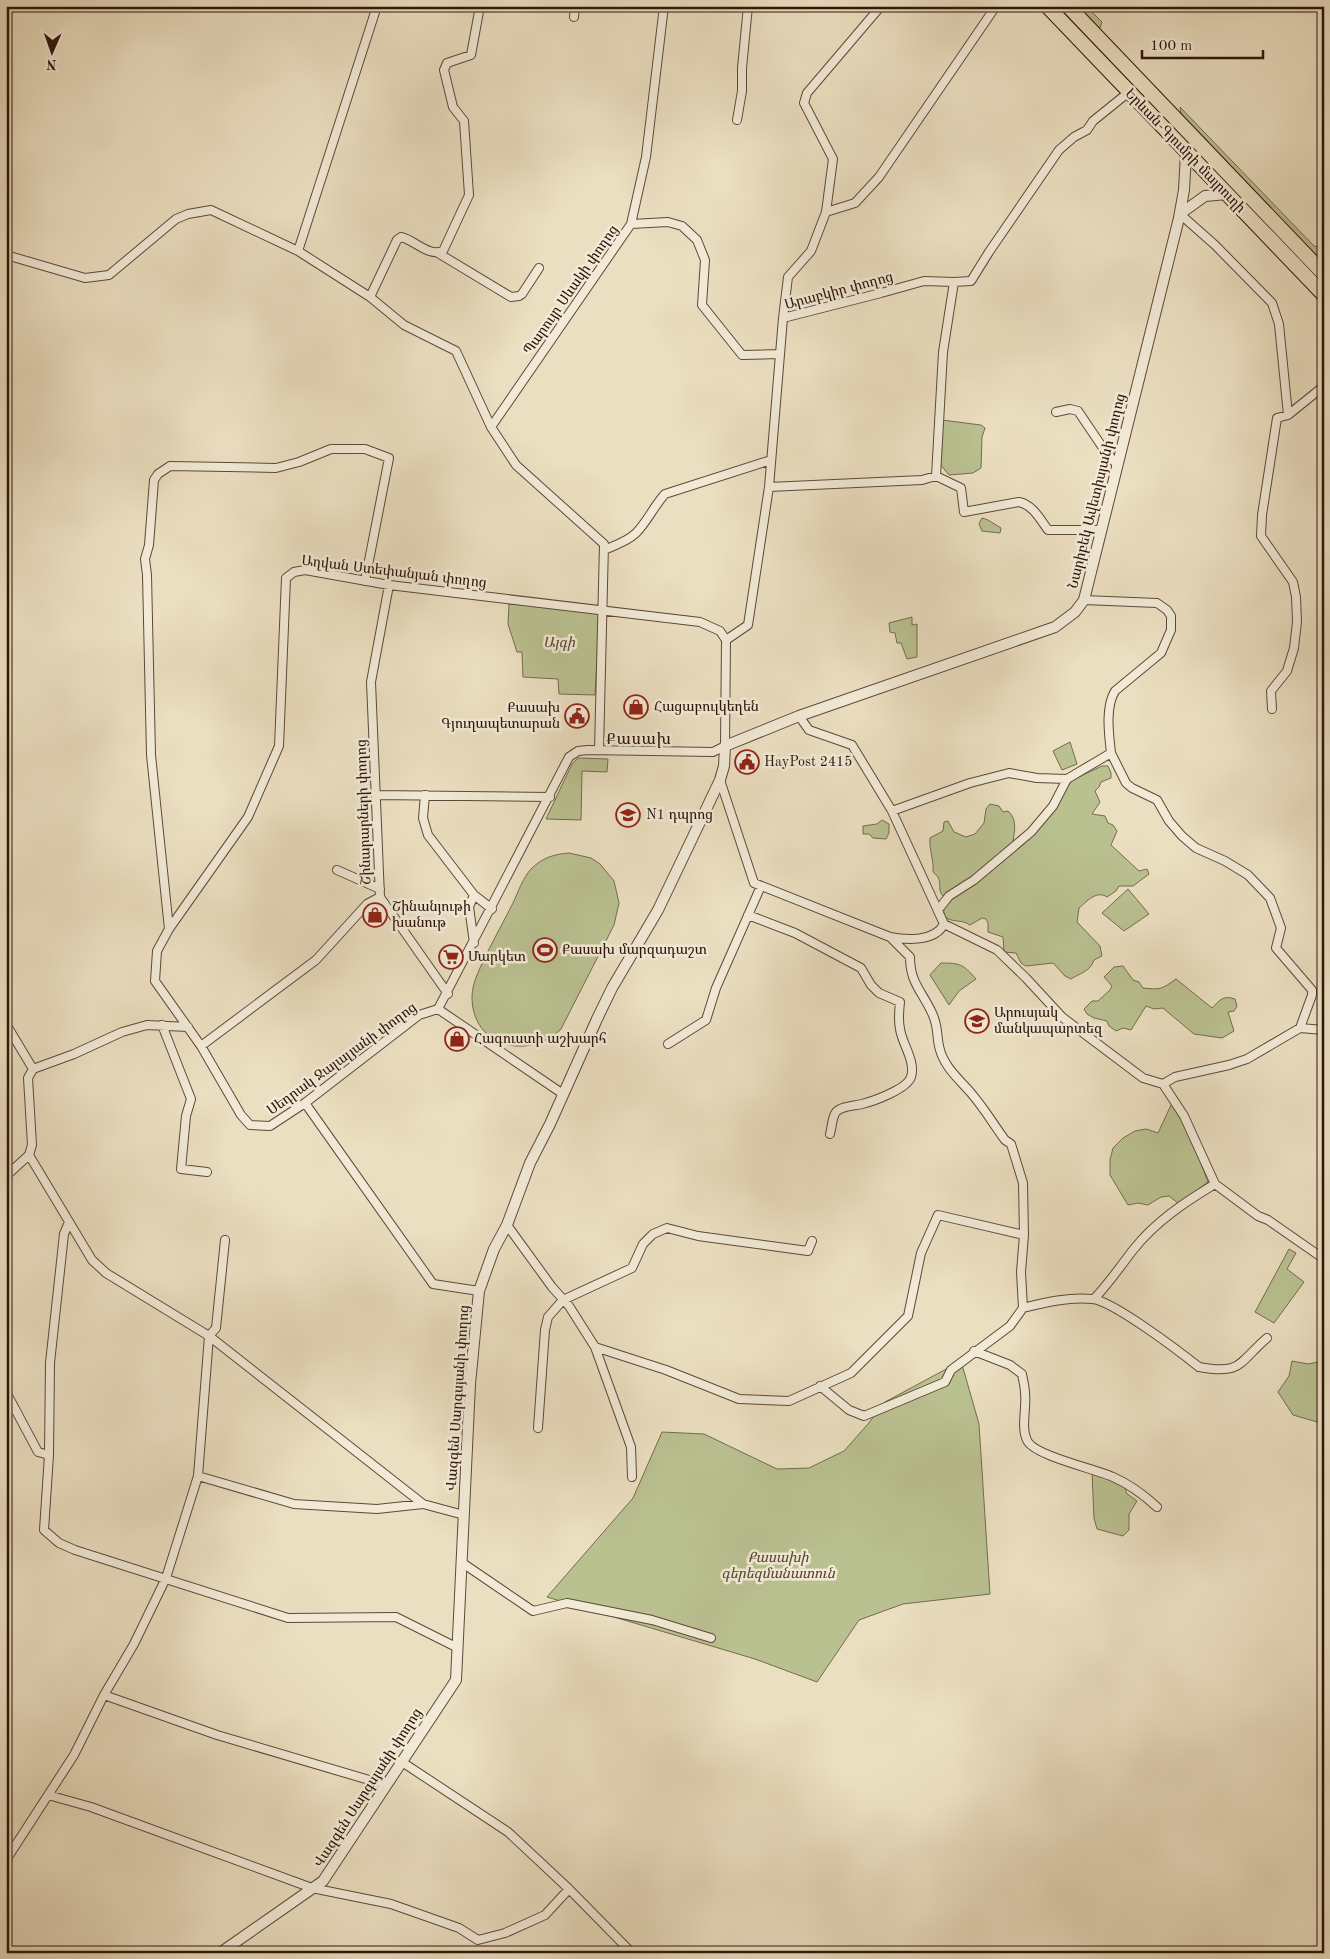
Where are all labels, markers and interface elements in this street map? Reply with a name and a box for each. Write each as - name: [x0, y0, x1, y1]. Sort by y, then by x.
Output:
- north arrow: [28, 28, 78, 78]
- scale bar: [1142, 28, 1264, 60]
- text: 100 m: [1150, 39, 1192, 54]
- text: N: [46, 57, 57, 71]
- street label: Երևան-Գյումրի մայրուղի: [1122, 86, 1248, 216]
- street label: Պարույր Սևակի փողոց: [521, 223, 622, 358]
- street label: Արաբկիր փողոց: [783, 270, 895, 313]
- street label: Նարիբեկ Ավետիսյանի փողոց: [1066, 392, 1129, 590]
- street label: Աղվան Ստեփանյան փողոց: [300, 554, 487, 591]
- park label: Այգի: [543, 636, 576, 651]
- shop icon: Հացաբուլկեղեն: [623, 694, 649, 720]
- place label: Հացաբուլկեղեն: [654, 700, 759, 715]
- place label: Քասախ Գյուղապետարան: [441, 701, 560, 732]
- public building icon: Քասախ Գյուղապետարան: [564, 703, 590, 729]
- district label: Քասախ: [606, 732, 672, 748]
- street label: Շինարարների փողոց: [354, 739, 375, 885]
- public building icon: HayPost 2415: [734, 749, 760, 775]
- place label: HayPost 2415: [764, 755, 852, 769]
- school or university icon: N1 դպրոց: [615, 802, 641, 828]
- place label: N1 դպրոց: [646, 808, 713, 823]
- place label: Շինանյութի խանութ: [392, 900, 471, 931]
- shop icon: Շինանյութի խանութ: [362, 902, 388, 928]
- sports icon: Քասախ մարզադաշտ: [532, 937, 558, 963]
- place label: Քասախ մարզադաշտ: [562, 943, 707, 958]
- supermarket icon: Մարկետ: [438, 944, 464, 970]
- place label: Մարկետ: [468, 950, 526, 965]
- street label: Սեդրակ Ջալալյանի փողոց: [265, 1000, 420, 1119]
- place label: Արուսյակ մանկապարտեզ: [994, 1006, 1103, 1037]
- school or university icon: Արուսյակ մանկապարտեզ: [964, 1008, 990, 1034]
- shop icon: Հագուստի աշխարհ: [444, 1026, 470, 1052]
- place label: Հագուստի աշխարհ: [474, 1032, 607, 1047]
- street label: Վազգեն Սարգսյանի փողոց: [445, 1305, 472, 1492]
- park label: Քասախի գերեզմանատուն: [721, 1551, 836, 1582]
- street label: Վազգեն Սարգսյանի փողոց: [311, 1706, 425, 1871]

